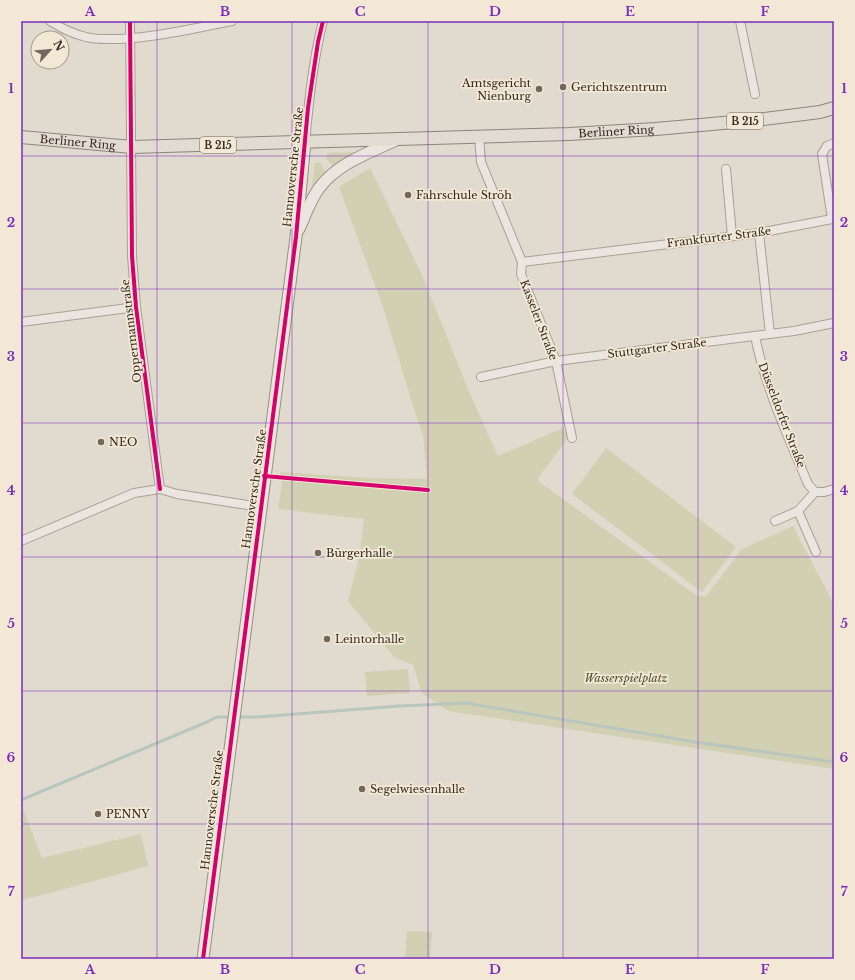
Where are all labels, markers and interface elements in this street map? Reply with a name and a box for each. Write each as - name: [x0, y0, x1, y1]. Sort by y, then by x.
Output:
- text: A: [84, 3, 96, 20]
- text: B: [220, 3, 230, 20]
- text: C: [355, 3, 366, 20]
- text: D: [489, 3, 501, 20]
- text: E: [625, 3, 635, 20]
- text: F: [761, 3, 770, 20]
- north arrow: [30, 30, 70, 70]
- text: N: [50, 38, 68, 54]
- place label: Amtsgericht Nienburg: [461, 76, 532, 103]
- text: 1: [8, 80, 14, 97]
- place label: Gerichtszentrum: [571, 80, 667, 94]
- text: 1: [841, 80, 847, 97]
- marker: Gerichtszentrum: [558, 82, 568, 92]
- marker: Amtsgericht Nienburg: [534, 84, 544, 94]
- street label: Hannoversche Straße: [280, 106, 306, 228]
- road number: B 215: [727, 113, 763, 129]
- street label: Berliner Ring: [578, 122, 655, 140]
- street label: Berliner Ring: [39, 132, 117, 153]
- road number: B 215: [200, 137, 236, 153]
- place label: Fahrschule Ströh: [416, 188, 512, 202]
- marker: Fahrschule Ströh: [403, 190, 413, 200]
- text: 2: [7, 214, 15, 231]
- text: 2: [840, 214, 848, 231]
- street label: Frankfurter Straße: [666, 224, 772, 250]
- street label: Oppermannstraße: [118, 278, 144, 384]
- street label: Kasseler Straße: [517, 278, 561, 362]
- street label: Stuttgarter Straße: [607, 335, 707, 361]
- text: 3: [7, 348, 15, 365]
- text: 3: [840, 348, 848, 365]
- street label: Düsseldorfer Straße: [755, 360, 809, 470]
- street label: Hannoversche Straße: [239, 428, 269, 550]
- place label: NEO: [109, 435, 137, 449]
- marker: NEO: [96, 437, 106, 447]
- text: 4: [7, 482, 16, 499]
- text: 4: [840, 482, 849, 499]
- place label: Bürgerhalle: [326, 546, 392, 560]
- marker: Bürgerhalle: [313, 548, 323, 558]
- text: 5: [7, 615, 15, 632]
- text: 5: [840, 615, 848, 632]
- place label: Leintorhalle: [335, 632, 404, 646]
- marker: Leintorhalle: [322, 634, 332, 644]
- park label: Wasserspielplatz: [584, 671, 668, 685]
- text: 6: [7, 749, 16, 766]
- street label: Hannoversche Straße: [198, 749, 226, 871]
- text: 6: [840, 749, 849, 766]
- place label: Segelwiesenhalle: [370, 782, 465, 796]
- marker: Segelwiesenhalle: [357, 784, 367, 794]
- place label: PENNY: [106, 807, 150, 821]
- marker: PENNY: [93, 809, 103, 819]
- text: 7: [8, 883, 15, 900]
- text: 7: [841, 883, 848, 900]
- text: A: [84, 961, 96, 978]
- text: B: [220, 961, 230, 978]
- text: C: [355, 961, 366, 978]
- text: D: [489, 961, 501, 978]
- text: E: [625, 961, 635, 978]
- text: F: [761, 961, 770, 978]

